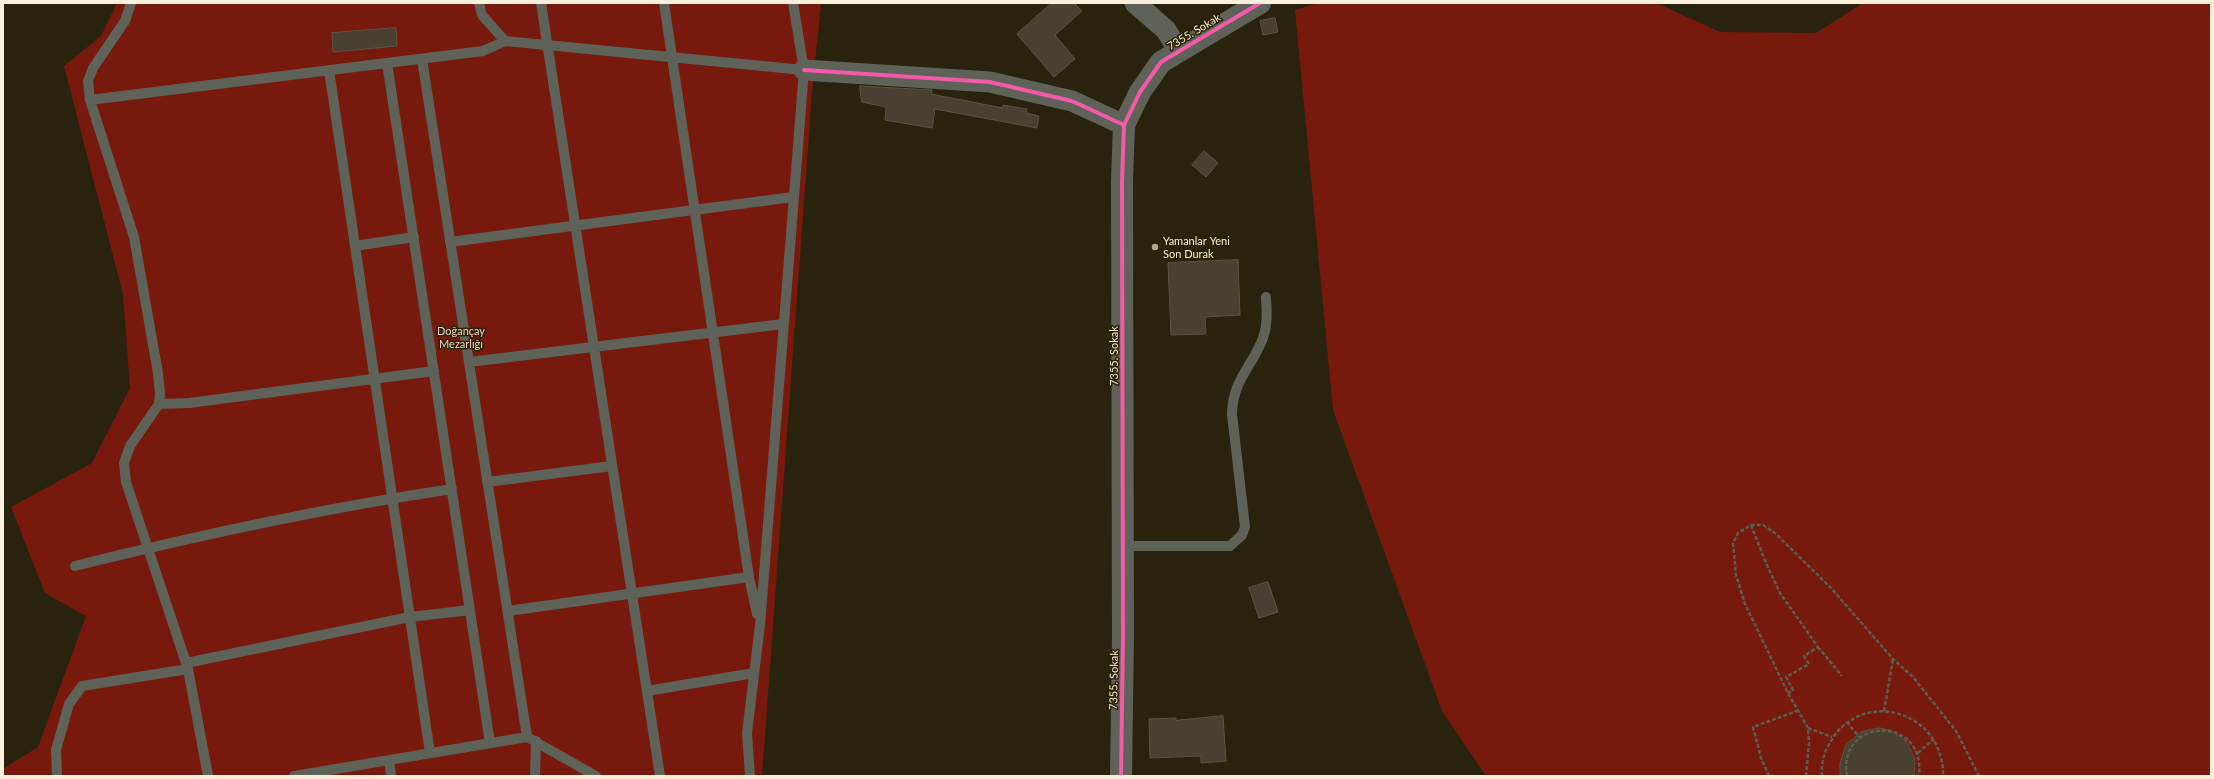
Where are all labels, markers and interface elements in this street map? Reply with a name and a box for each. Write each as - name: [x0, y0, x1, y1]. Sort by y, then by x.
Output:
- street label: 7355. Sokak: [1165, 11, 1223, 53]
- place label: Yamanlar Yeni Son Durak: [1163, 234, 1230, 260]
- marker: Yamanlar Yeni Son Durak: [1150, 242, 1160, 252]
- park label: Doğançay Mezarlığı: [437, 324, 485, 350]
- street label: 7355. Sokak: [1107, 326, 1121, 386]
- street label: 7355. Sokak: [1107, 650, 1121, 710]

